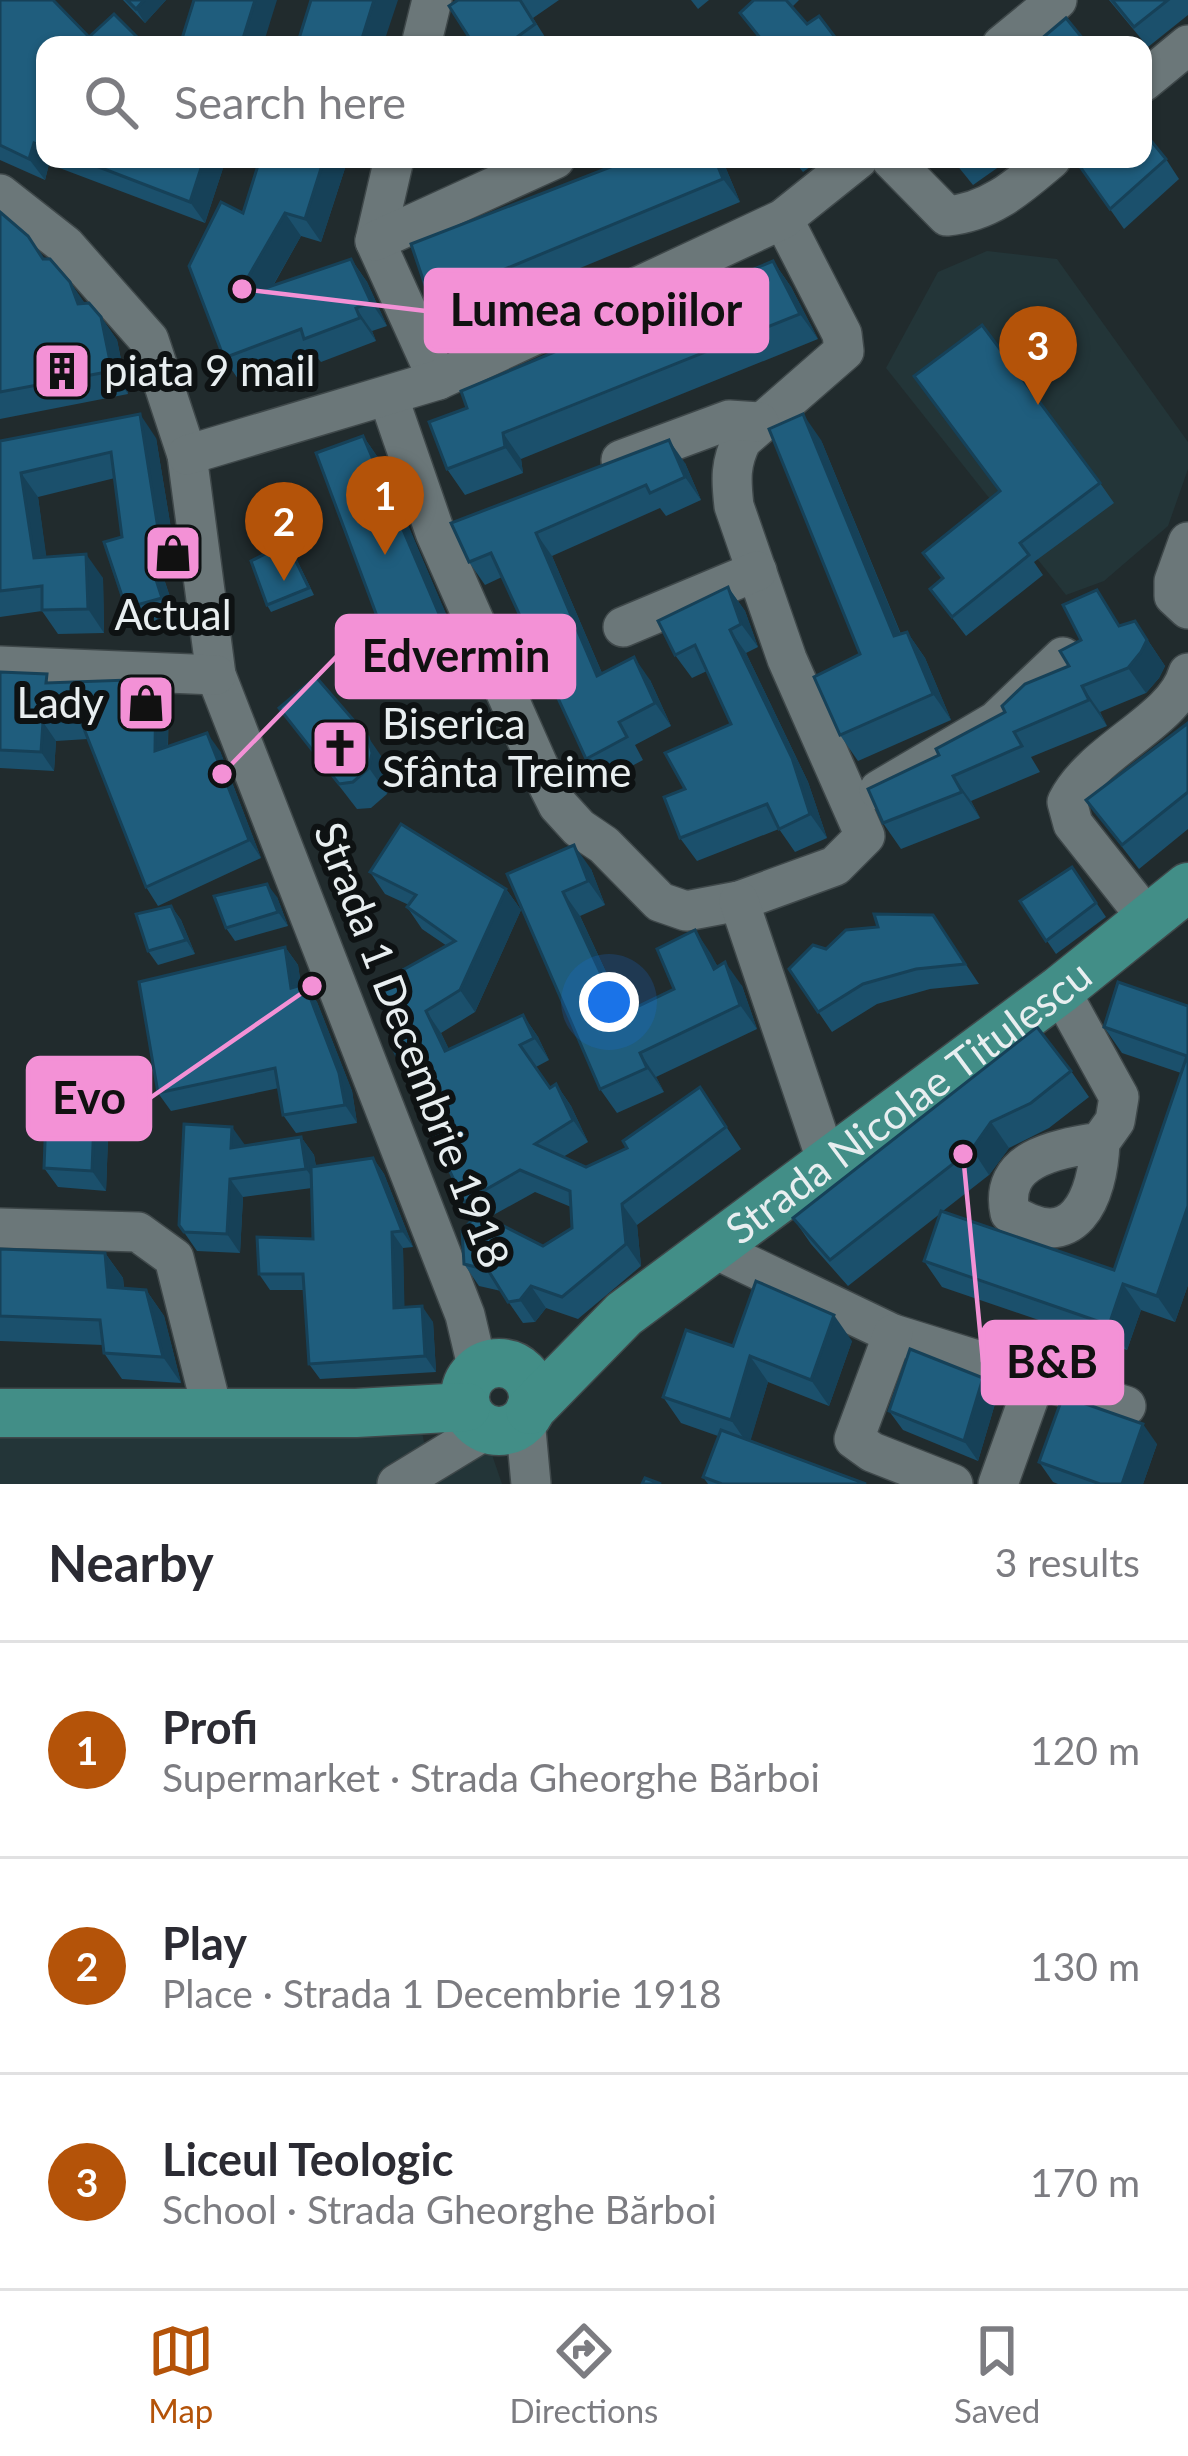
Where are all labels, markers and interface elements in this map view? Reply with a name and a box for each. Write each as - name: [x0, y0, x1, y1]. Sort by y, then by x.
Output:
- search box: [36, 36, 1152, 168]
- icon: search: [78, 69, 144, 135]
- text: Search here: [174, 75, 406, 129]
- callout: Lumea copiilor: [426, 270, 767, 351]
- text: Lumea copiilor: [450, 282, 743, 336]
- pin: 3: [999, 306, 1077, 405]
- building icon: piata 9 mail: [31, 340, 93, 402]
- place label: piata 9 mail: [104, 345, 315, 395]
- pin: 1: [346, 456, 424, 555]
- pin: 2: [245, 482, 323, 581]
- shop icon: Actual: [142, 522, 204, 584]
- place label: Actual: [114, 589, 232, 639]
- callout: Edvermin: [337, 616, 574, 697]
- text: Edvermin: [362, 628, 550, 682]
- shop icon: Lady: [115, 672, 177, 734]
- place label: Lady: [16, 677, 104, 727]
- place label: Biserica Sfânta Treime: [382, 698, 631, 796]
- church icon: Biserica Sfânta Treime: [309, 717, 371, 779]
- street label: Strada 1 Decembrie 1918: [305, 815, 521, 1274]
- street label: Strada Nicolae Titulescu: [715, 949, 1101, 1254]
- your location: [579, 972, 639, 1032]
- callout: Evo: [28, 1058, 150, 1139]
- text: Evo: [52, 1070, 126, 1124]
- callout: B&B: [983, 1322, 1122, 1403]
- text: B&B: [1006, 1334, 1098, 1388]
- text: Nearby: [48, 1532, 214, 1593]
- text: 3 results: [995, 1539, 1140, 1585]
- text: Profi: [162, 1700, 258, 1754]
- text: 1: [76, 1727, 98, 1773]
- text: 120 m: [1030, 1727, 1140, 1773]
- text: Supermarket · Strada Gheorghe Bărboi: [162, 1754, 820, 1800]
- text: Play: [162, 1916, 247, 1970]
- text: 2: [76, 1943, 98, 1989]
- text: 130 m: [1030, 1943, 1140, 1989]
- text: Place · Strada 1 Decembrie 1918: [162, 1970, 722, 2016]
- text: Liceul Teologic: [162, 2132, 453, 2186]
- text: 3: [76, 2159, 98, 2205]
- text: 170 m: [1030, 2159, 1140, 2205]
- text: School · Strada Gheorghe Bărboi: [162, 2186, 717, 2232]
- tab: Map: [148, 2318, 214, 2430]
- tab: Directions: [509, 2318, 658, 2430]
- tab: Saved: [954, 2318, 1040, 2430]

